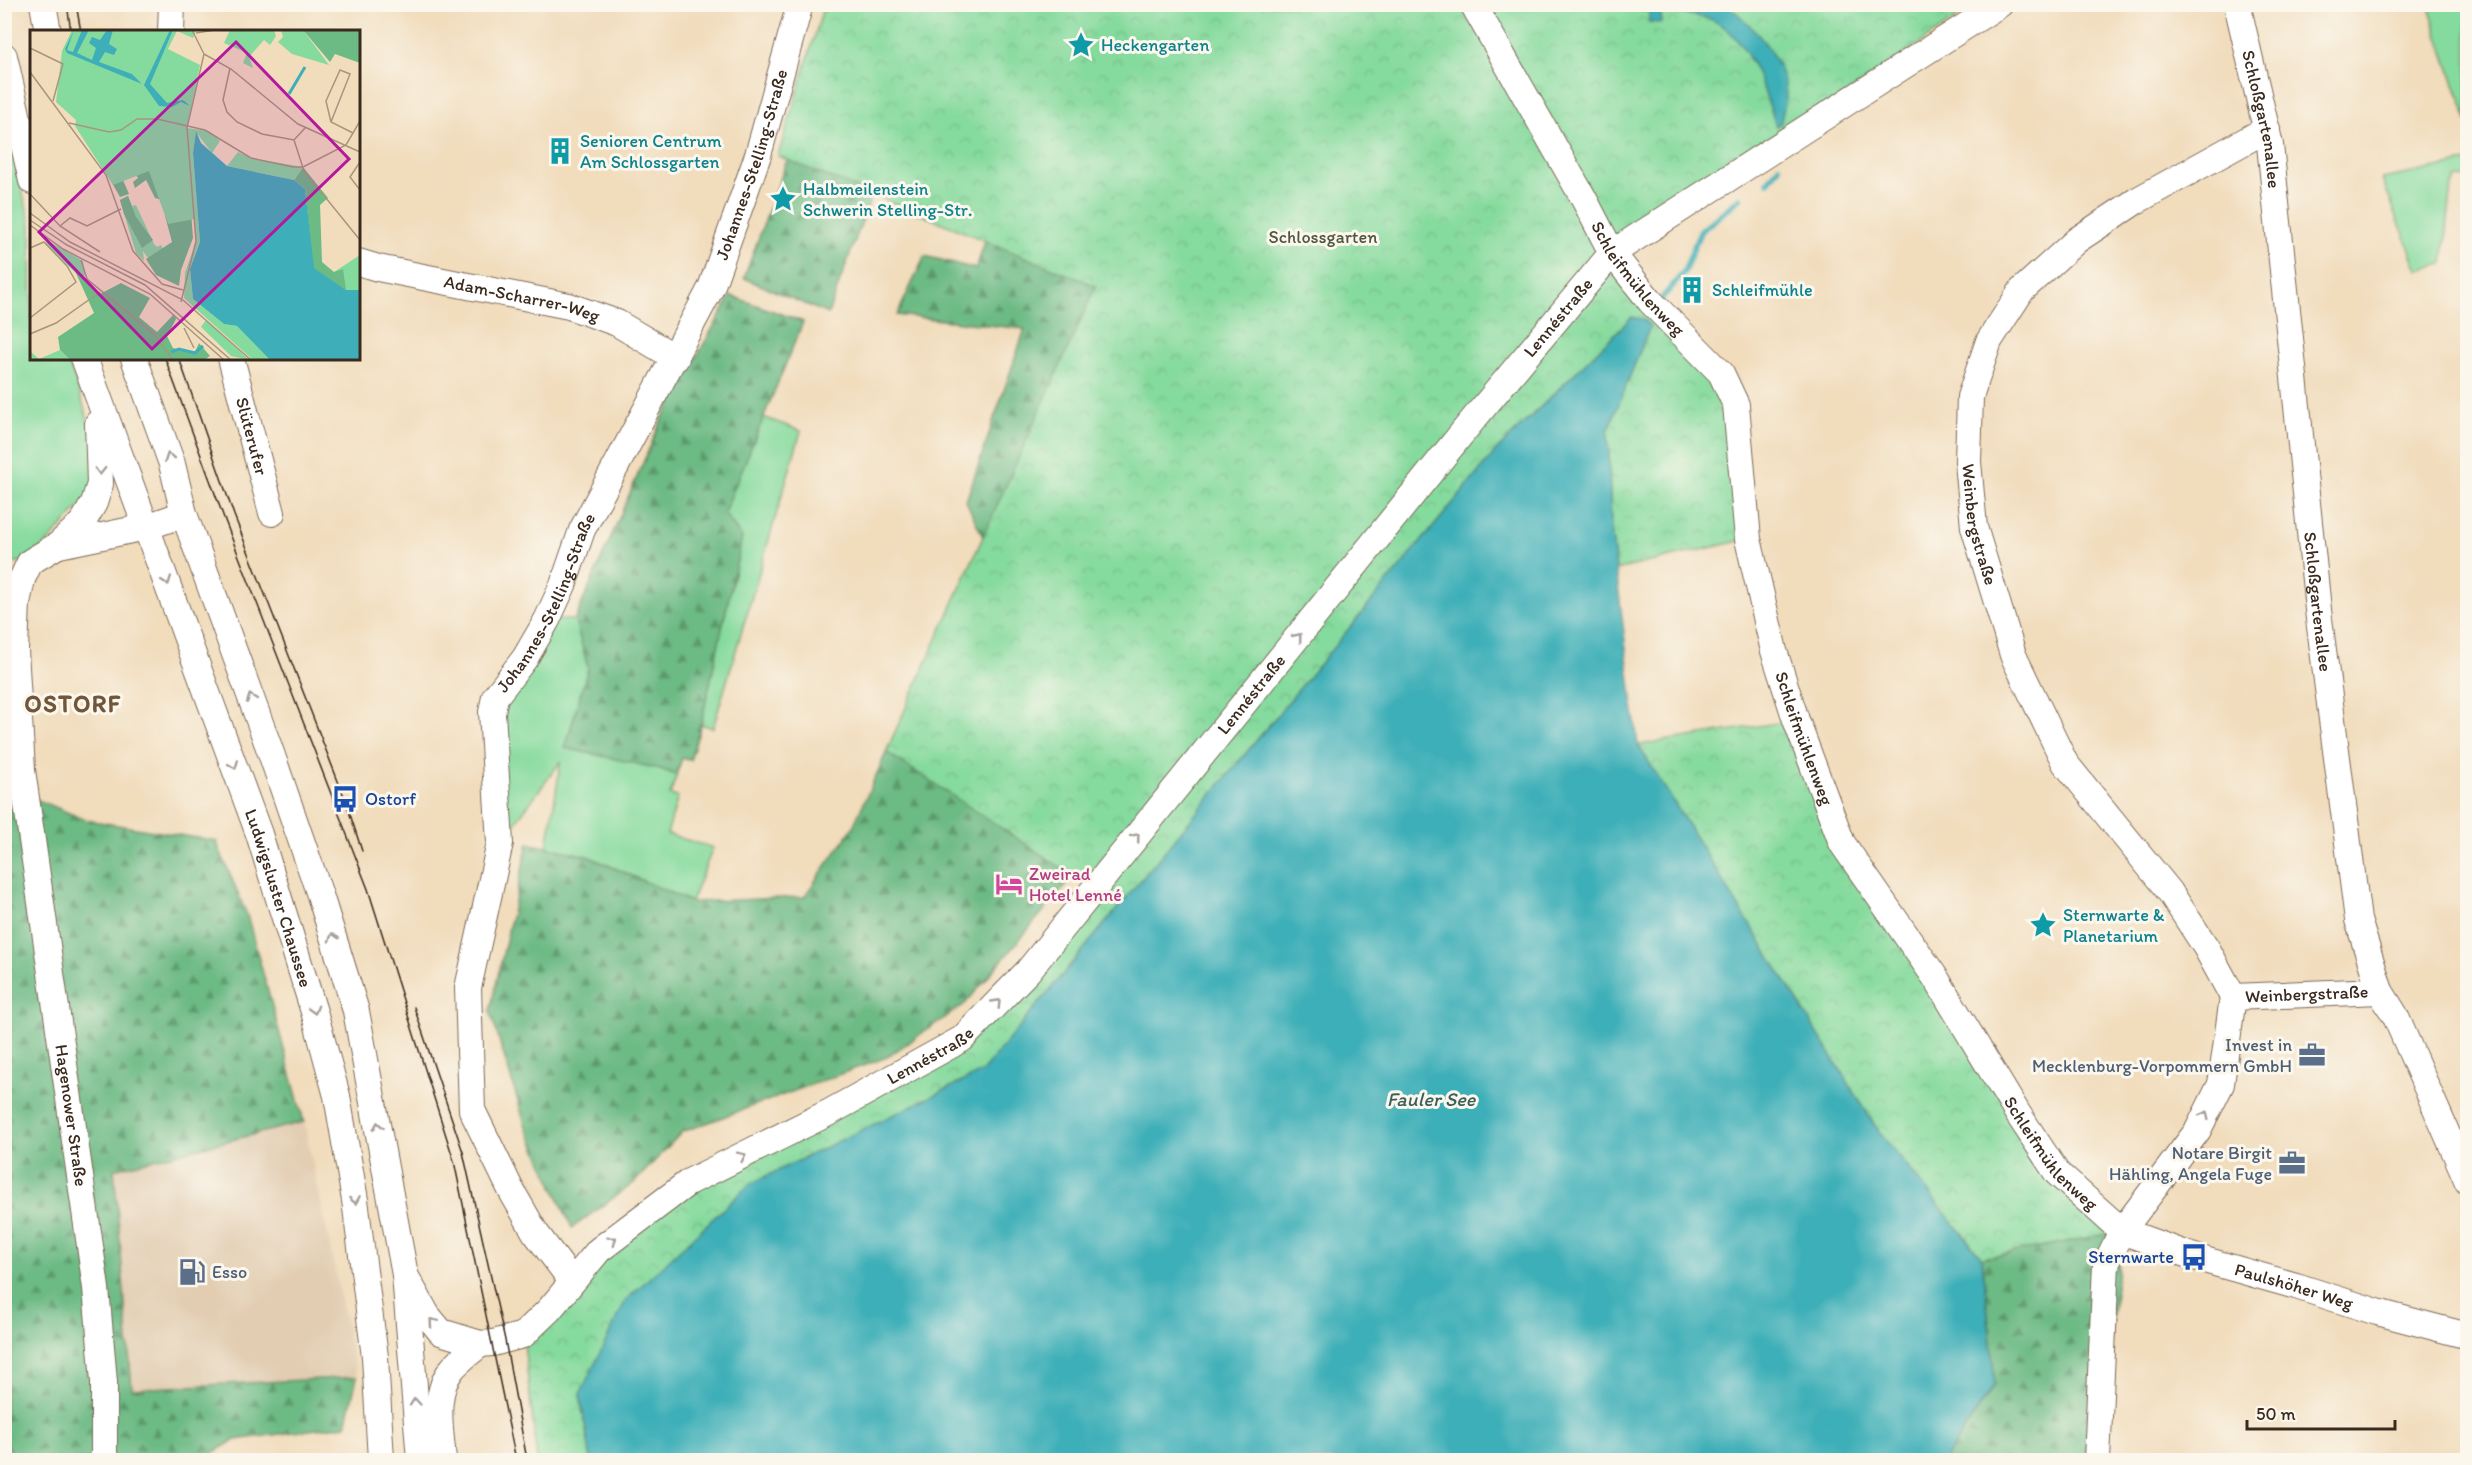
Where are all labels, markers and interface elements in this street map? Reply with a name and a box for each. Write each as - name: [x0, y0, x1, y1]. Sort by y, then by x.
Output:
- inset map: [30, 30, 360, 360]
- place icon: Heckengarten: [1066, 30, 1096, 60]
- place label: Heckengarten: [1101, 34, 1209, 56]
- street label: Schloßgartenallee: [2237, 48, 2285, 189]
- street label: Johannes-Stelling-Straße: [711, 67, 792, 263]
- place label: Senioren Centrum Am Schlossgarten: [580, 130, 722, 173]
- building icon: Senioren Centrum Am Schlossgarten: [545, 136, 575, 166]
- place label: Halbmeilenstein Schwerin Stelling-Str.: [803, 178, 972, 221]
- place icon: Halbmeilenstein Schwerin Stelling-Str.: [768, 184, 798, 214]
- street label: Schleifmühlenweg: [1586, 217, 1690, 341]
- park label: Schlossgarten: [1269, 226, 1377, 248]
- street label: Adam-Scharrer-Weg: [442, 270, 604, 327]
- street label: Lennéstraße: [1519, 273, 1598, 362]
- building icon: Schleifmühle: [1677, 275, 1707, 305]
- place label: Schleifmühle: [1712, 279, 1813, 301]
- street label: Slüterufer: [231, 395, 273, 478]
- one-way arrow: [164, 452, 177, 463]
- street label: Weinbergstraße: [1957, 463, 2002, 588]
- one-way arrow: [94, 467, 107, 476]
- street label: Johannes-Stelling-Straße: [492, 509, 600, 697]
- street label: Schloßgartenallee: [2299, 531, 2337, 673]
- one-way arrow: [160, 576, 173, 586]
- one-way arrow: [1290, 632, 1301, 643]
- street label: Lennéstraße: [1212, 650, 1290, 739]
- street label: Schleifmühlenweg: [1770, 669, 1838, 809]
- district label: OSTORF: [24, 689, 122, 718]
- one-way arrow: [246, 693, 259, 704]
- one-way arrow: [226, 759, 239, 769]
- bus stop icon: Ostorf: [330, 784, 360, 814]
- place label: Ostorf: [365, 788, 416, 810]
- street label: Ludwigsluster Chaussee: [240, 806, 317, 990]
- one-way arrow: [1128, 833, 1139, 844]
- place label: Zweirad Hotel Lenné: [1029, 863, 1122, 906]
- hotel icon: Zweirad Hotel Lenné: [994, 869, 1024, 899]
- place label: Sternwarte & Planetarium: [2063, 904, 2165, 947]
- place icon: Sternwarte & Planetarium: [2028, 910, 2058, 940]
- one-way arrow: [328, 932, 340, 943]
- street label: Weinbergstraße: [2244, 980, 2369, 1008]
- one-way arrow: [990, 999, 1001, 1009]
- one-way arrow: [307, 1004, 319, 1015]
- street label: Lennéstraße: [883, 1022, 979, 1089]
- place label: Invest in Mecklenburg-Vorpommern GmbH: [2032, 1034, 2292, 1077]
- office icon: Invest in Mecklenburg-Vorpommern GmbH: [2297, 1040, 2327, 1070]
- street label: Hagenower Straße: [50, 1043, 92, 1188]
- water label: Fauler See: [1387, 1087, 1477, 1111]
- street label: Schleifmühlenweg: [1999, 1092, 2103, 1216]
- one-way arrow: [2198, 1111, 2210, 1122]
- one-way arrow: [372, 1121, 384, 1131]
- place label: Notare Birgit Hähling, Angela Fuge: [2109, 1142, 2272, 1185]
- office icon: Notare Birgit Hähling, Angela Fuge: [2277, 1148, 2307, 1178]
- one-way arrow: [735, 1152, 746, 1164]
- one-way arrow: [348, 1195, 361, 1205]
- one-way arrow: [607, 1236, 618, 1247]
- bus stop icon: Sternwarte: [2179, 1242, 2209, 1272]
- place label: Sternwarte: [2088, 1246, 2174, 1268]
- fuel station icon: Esso: [177, 1257, 207, 1287]
- street label: Paulshöher Weg: [2232, 1258, 2357, 1315]
- place label: Esso: [212, 1261, 247, 1283]
- one-way arrow: [429, 1318, 440, 1329]
- scale bar: [2247, 1393, 2396, 1431]
- one-way arrow: [409, 1398, 422, 1407]
- text: 50 m: [2256, 1403, 2296, 1425]

